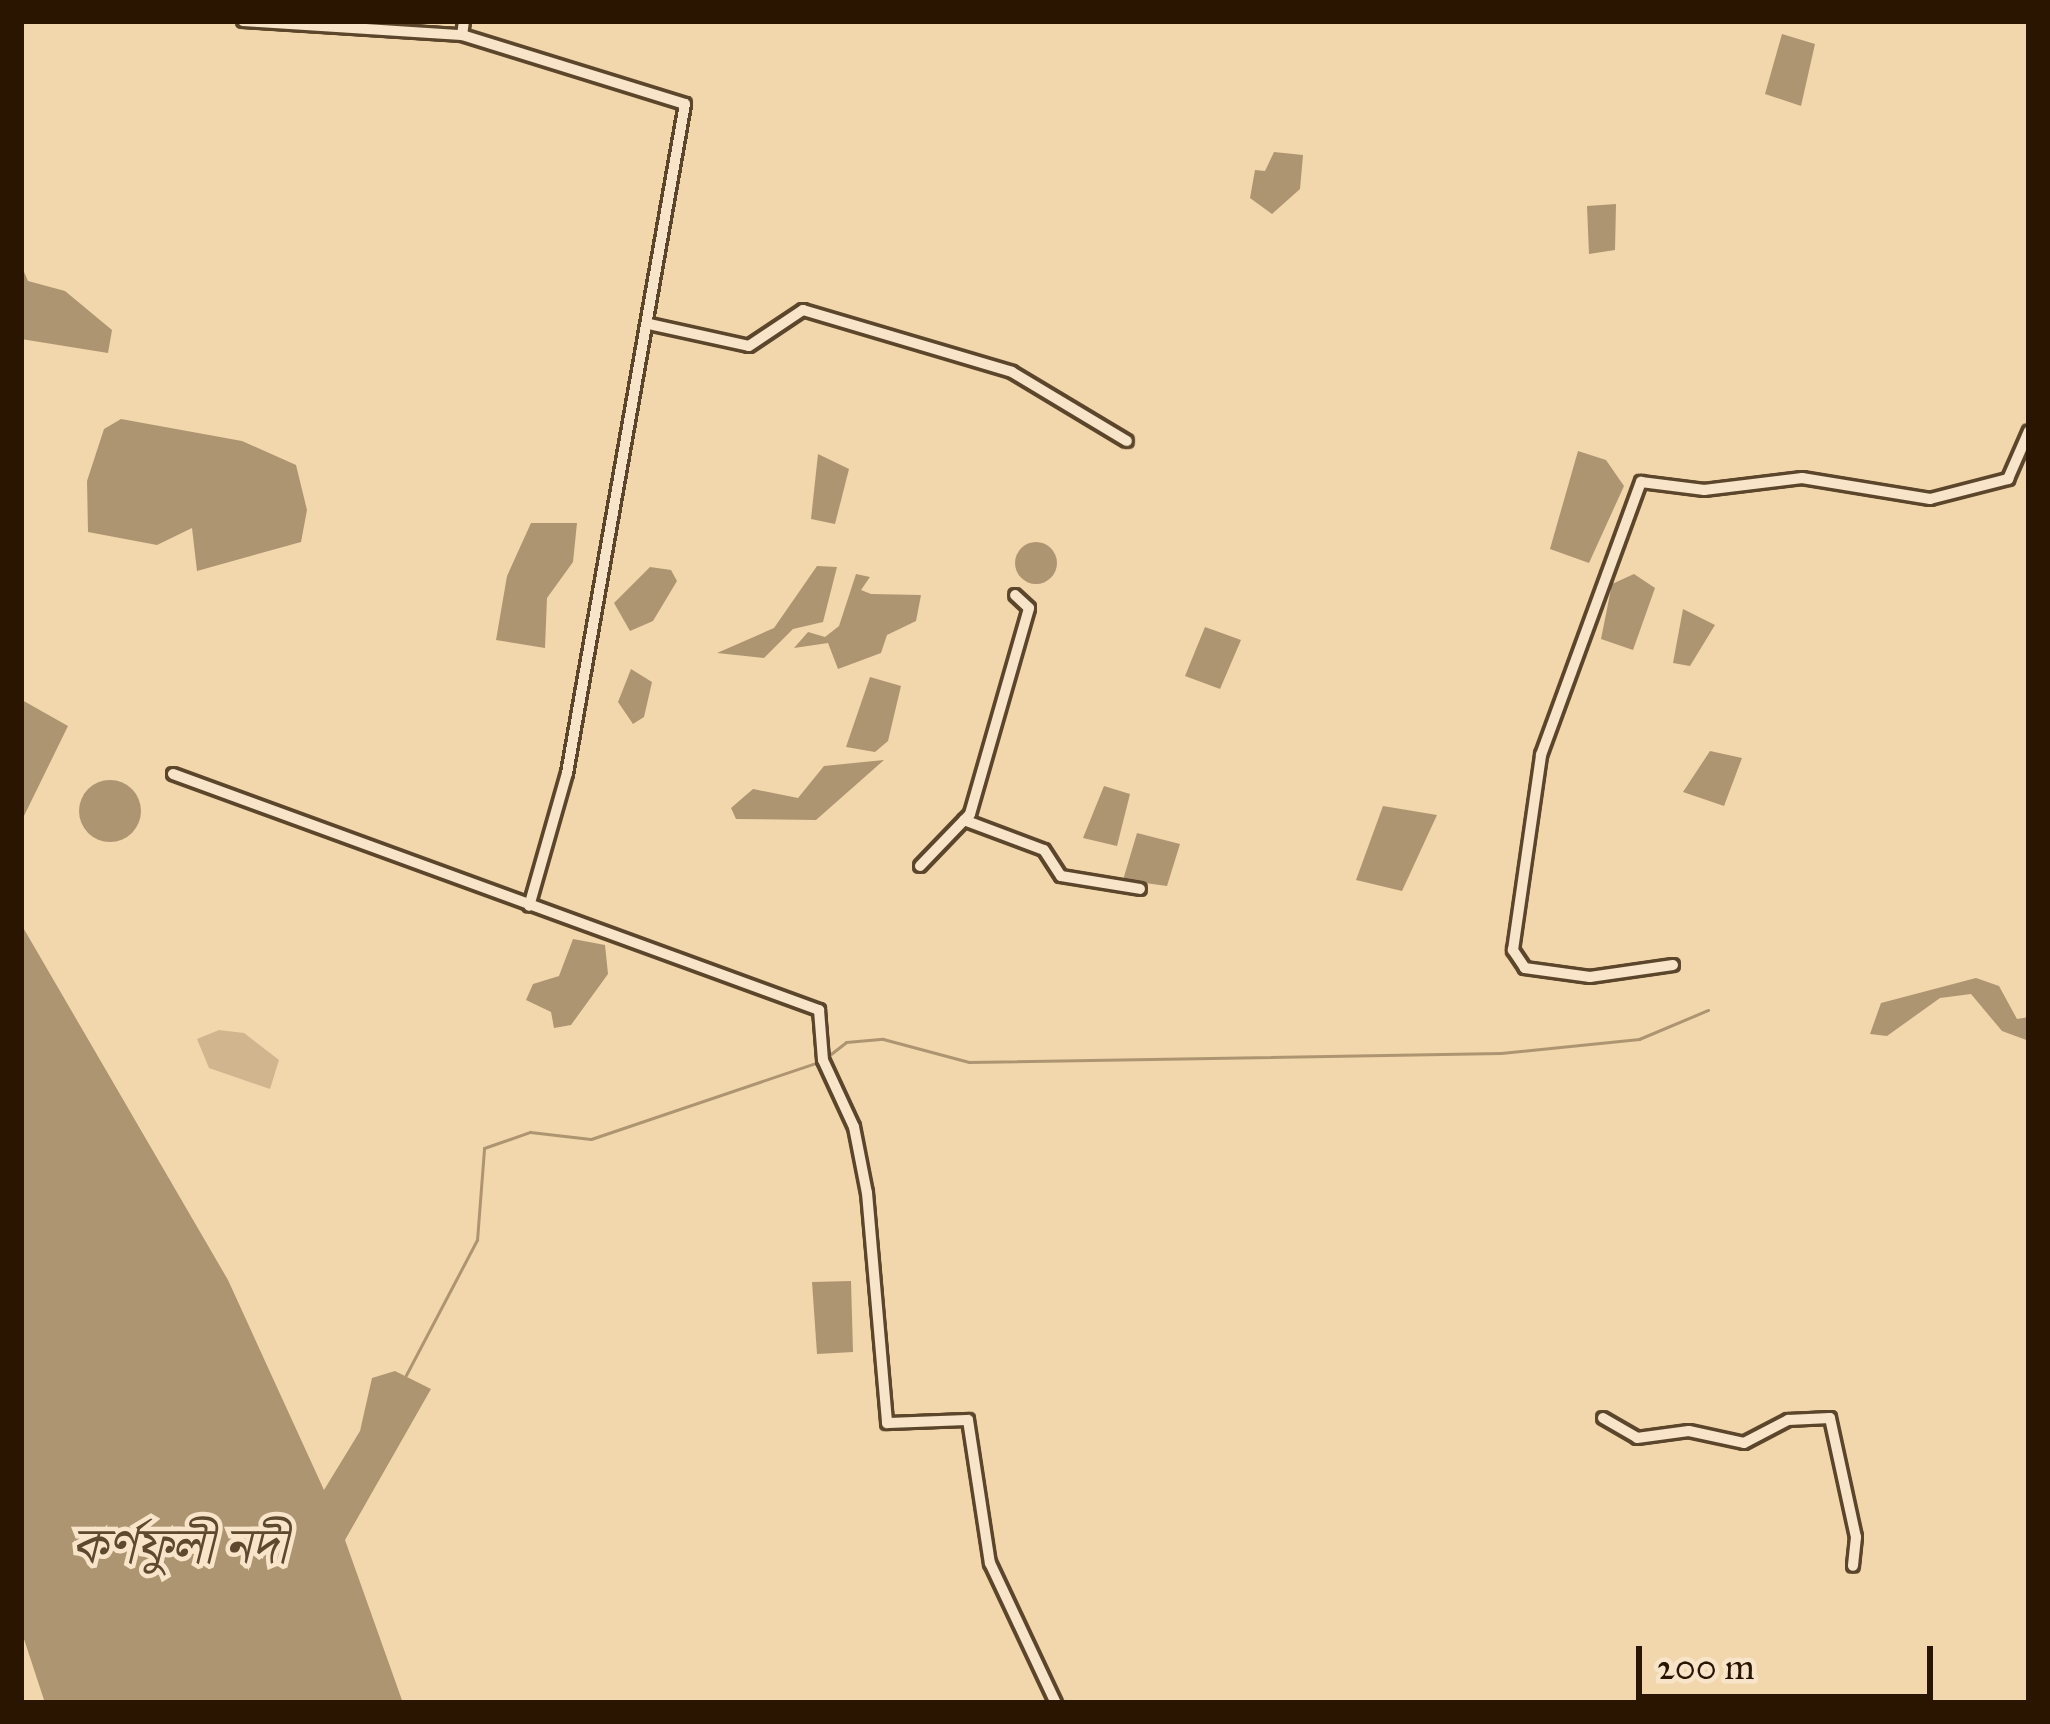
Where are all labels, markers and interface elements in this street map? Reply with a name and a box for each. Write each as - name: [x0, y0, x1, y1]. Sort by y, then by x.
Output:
- water label: কর্ণফুলী নদী: [71, 1515, 287, 1577]
- scale bar: [1642, 1622, 1939, 1696]
- text: 200 m: [1657, 1645, 1755, 1689]

